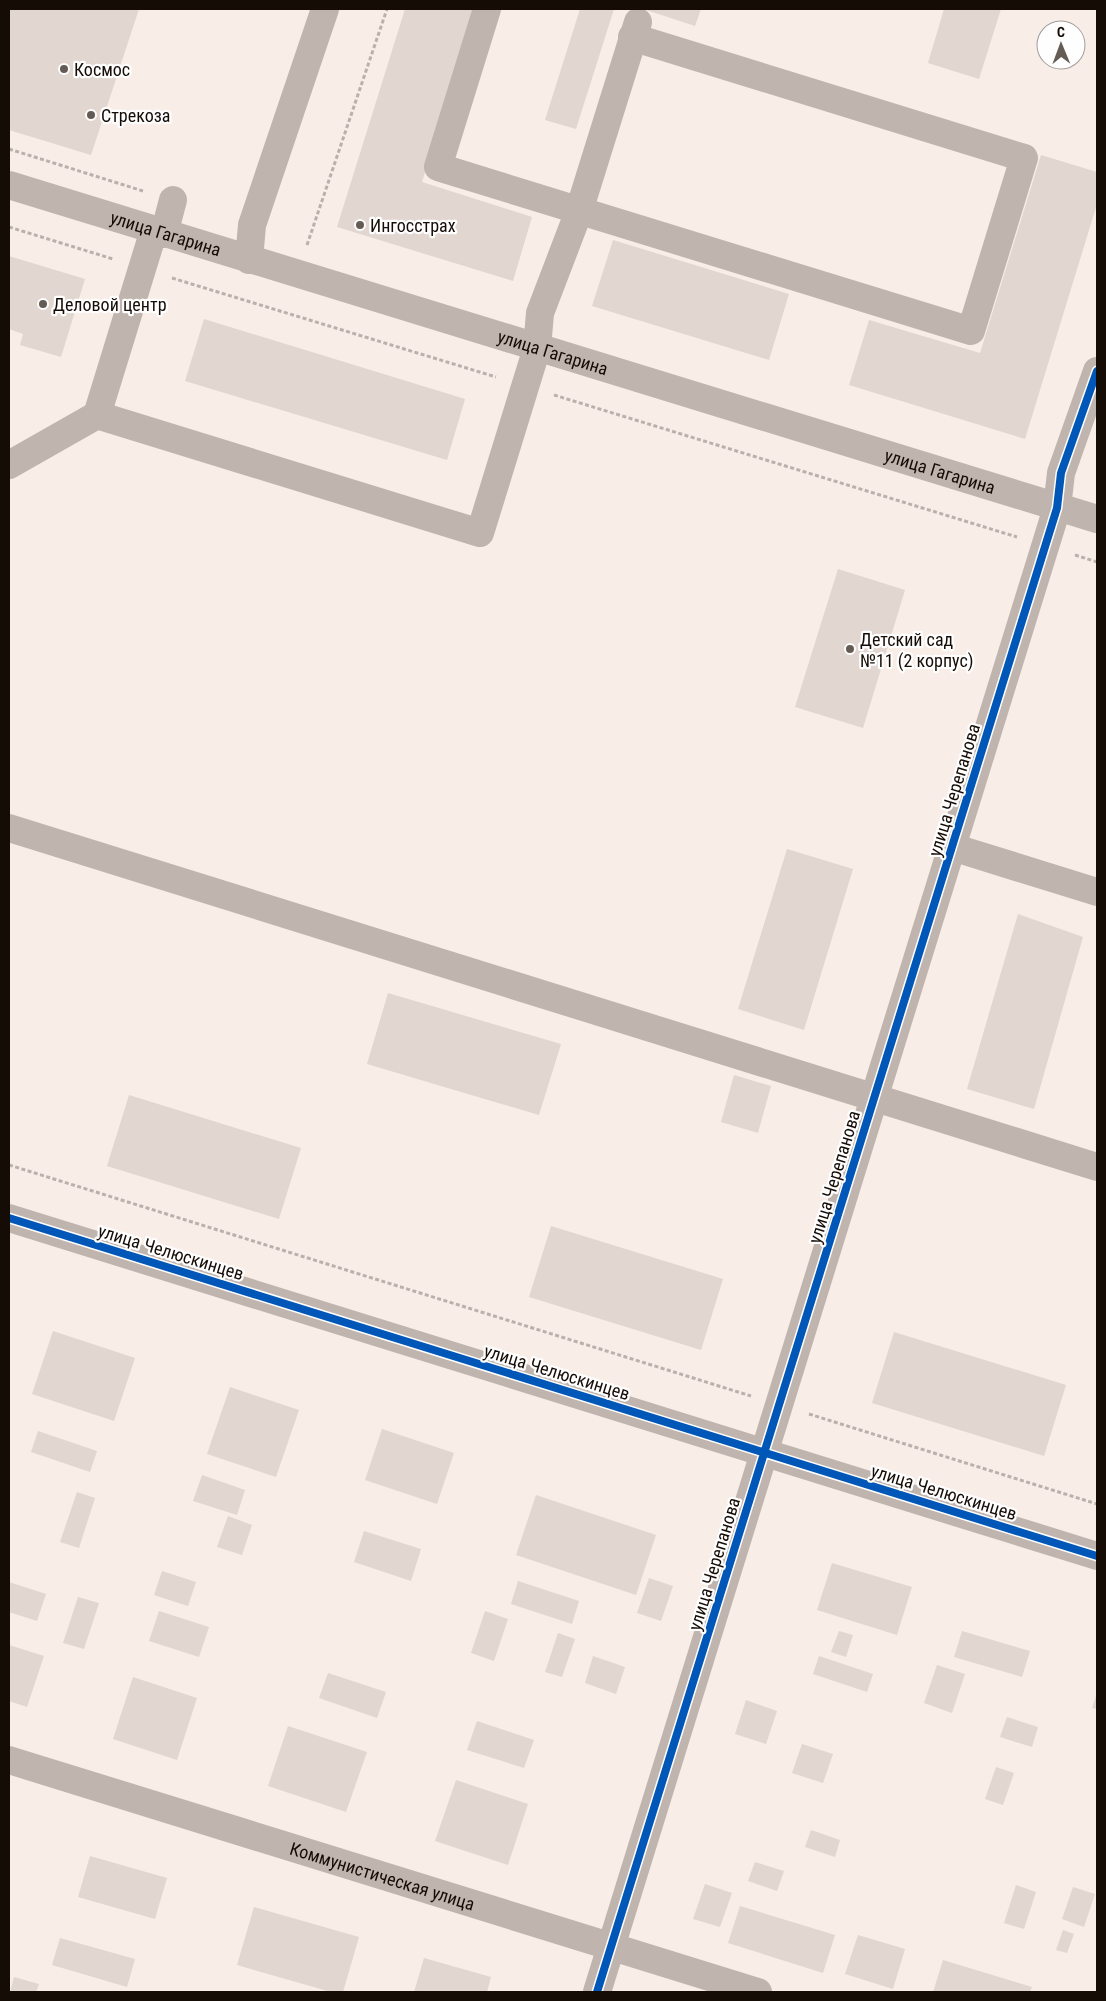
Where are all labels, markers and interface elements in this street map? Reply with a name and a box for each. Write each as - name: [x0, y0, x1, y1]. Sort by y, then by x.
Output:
- north arrow: [1036, 20, 1086, 70]
- text: С: [1057, 24, 1065, 40]
- place label: Космос: [74, 59, 130, 80]
- marker: Космос: [58, 63, 70, 75]
- place label: Стрекоза: [101, 105, 170, 126]
- marker: Стрекоза: [85, 109, 97, 121]
- street label: улица Гагарина: [108, 206, 224, 260]
- place label: Ингосстрах: [370, 215, 456, 236]
- marker: Ингосстрах: [354, 219, 366, 231]
- place label: Деловой центр: [53, 294, 167, 315]
- marker: Деловой центр: [37, 298, 49, 310]
- street label: улица Гагарина: [495, 325, 611, 379]
- street label: улица Гагарина: [882, 444, 998, 498]
- place label: Детский сад №11 (2 корпус): [860, 629, 974, 672]
- marker: Детский сад №11 (2 корпус): [844, 643, 856, 655]
- street label: улица Черепанова: [924, 721, 984, 859]
- street label: улица Черепанова: [804, 1108, 864, 1246]
- street label: улица Челюскинцев: [96, 1220, 246, 1284]
- street label: улица Челюскинцев: [482, 1340, 632, 1404]
- street label: улица Челюскинцев: [869, 1460, 1019, 1524]
- street label: улица Черепанова: [684, 1495, 744, 1633]
- street label: Коммунистическая улица: [288, 1837, 477, 1914]

